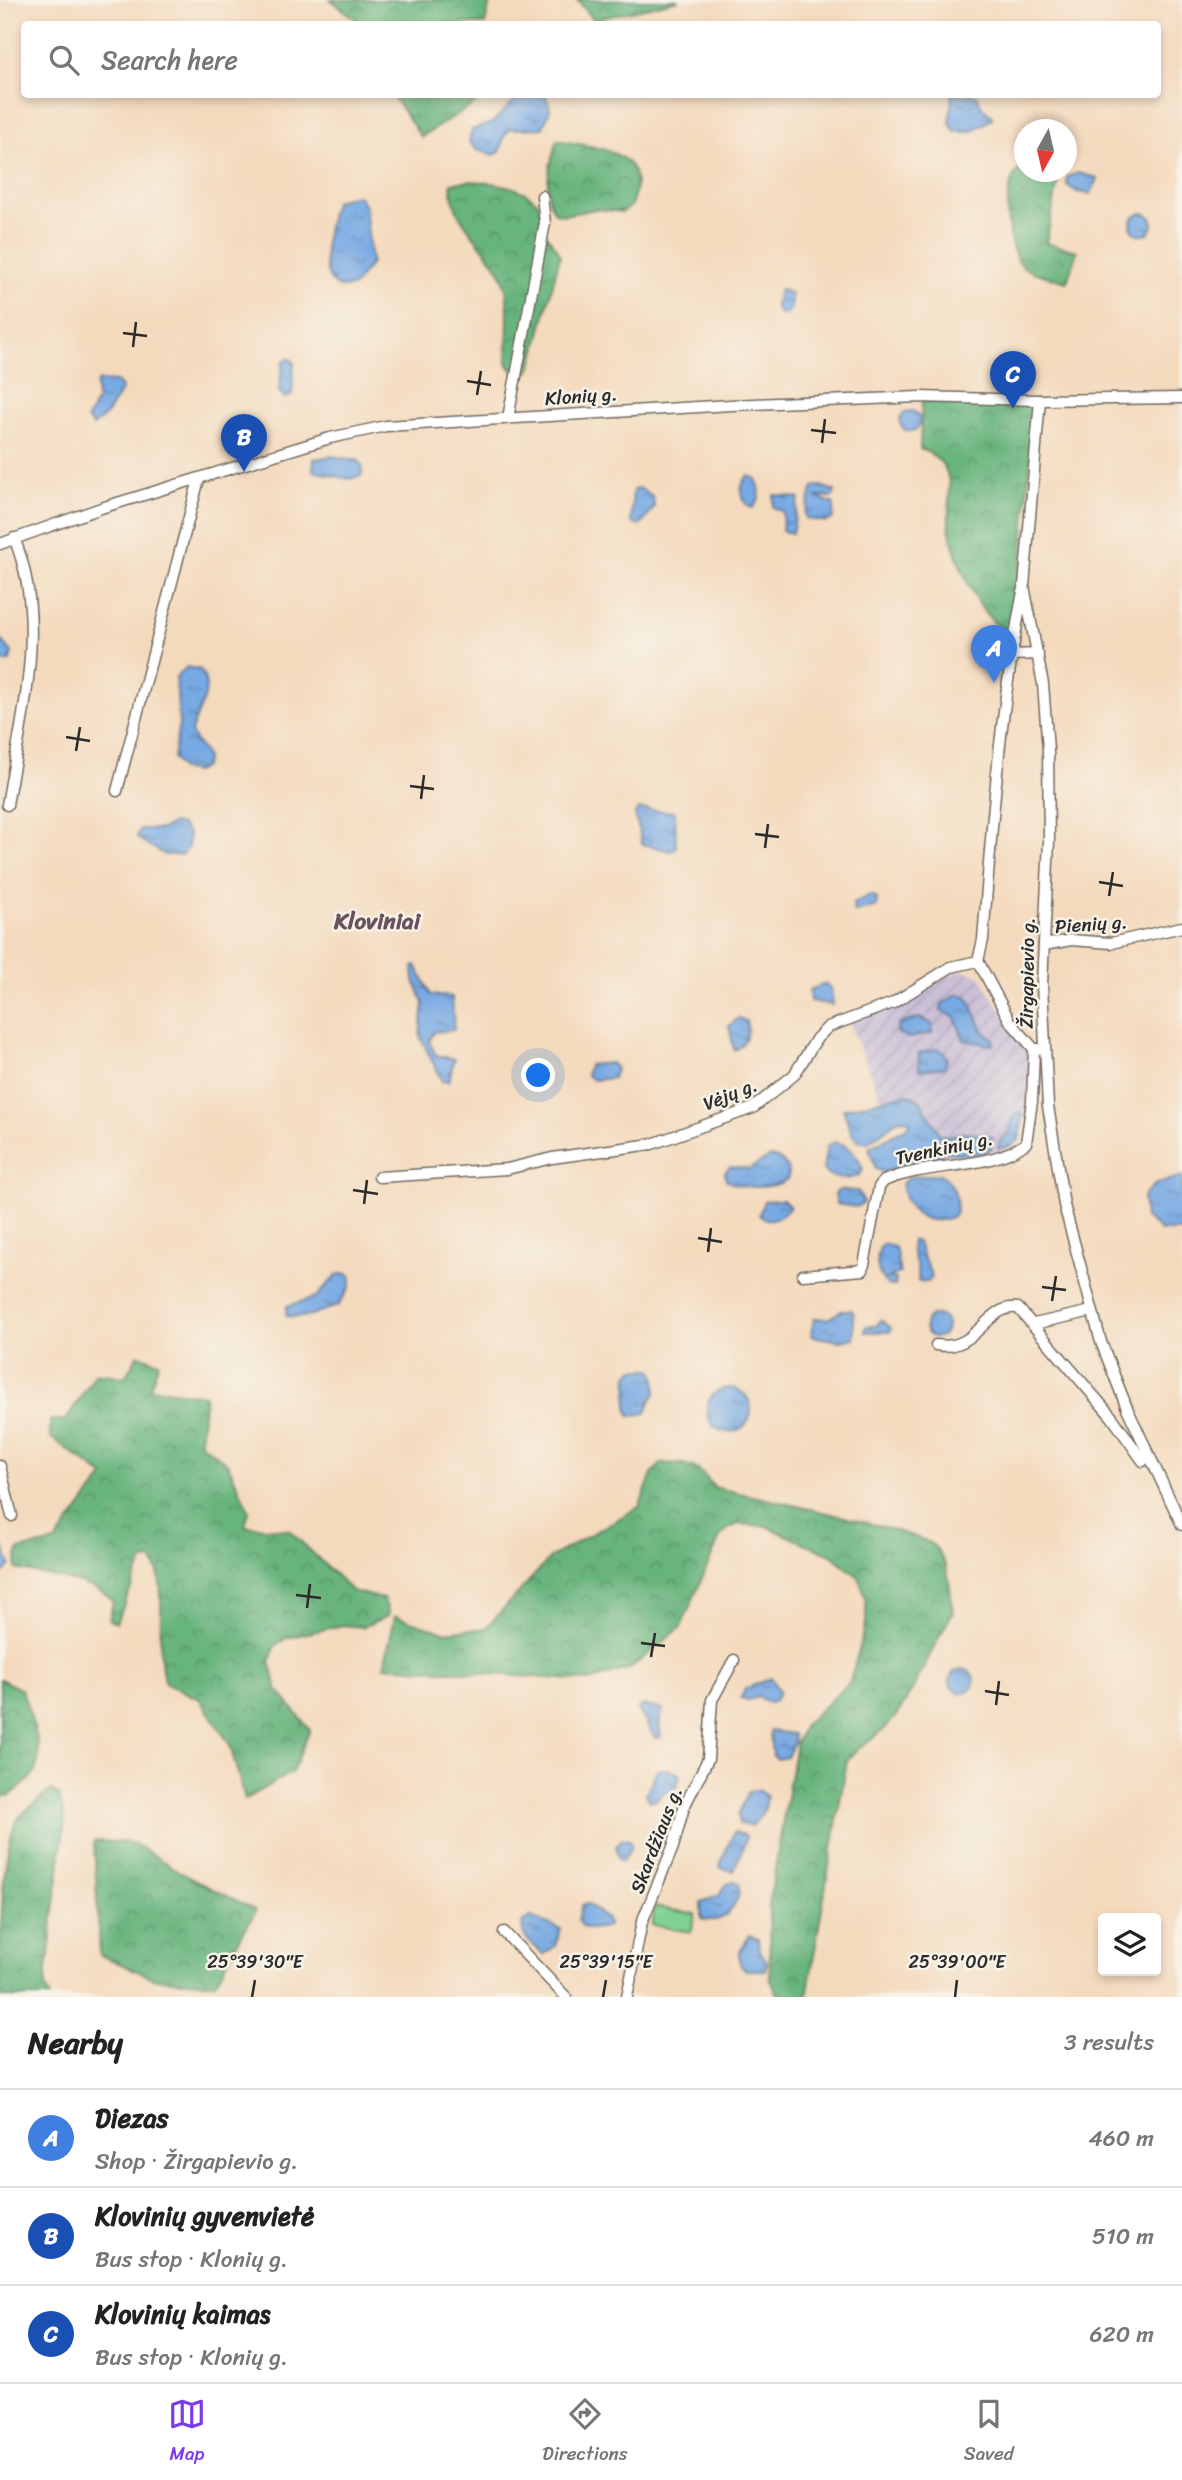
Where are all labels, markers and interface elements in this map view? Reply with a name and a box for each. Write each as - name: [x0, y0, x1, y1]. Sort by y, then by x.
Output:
- search box: [21, 21, 1161, 98]
- text: Search here: [101, 37, 238, 83]
- icon: search: [45, 41, 83, 79]
- north arrow: [1014, 119, 1077, 182]
- pin: C: [990, 351, 1036, 409]
- street label: Klonių g.: [544, 377, 618, 415]
- pin: B: [221, 414, 267, 472]
- pin: A: [971, 625, 1017, 683]
- district label: Kloviniai: [333, 901, 422, 942]
- street label: Pienių g.: [1054, 905, 1128, 943]
- street label: Žirgapievio g.: [1010, 917, 1044, 1029]
- your location: [521, 1058, 555, 1092]
- street label: Vėjų g.: [698, 1068, 762, 1120]
- street label: Tvenkinių g.: [892, 1122, 996, 1174]
- street label: Skardžiaus g.: [620, 1782, 692, 1898]
- map controls: [1098, 1913, 1161, 1976]
- button: layers: [1098, 1913, 1161, 1976]
- text: 25°39'30"E: [207, 1946, 304, 1978]
- text: 25°39'15"E: [560, 1946, 653, 1978]
- text: 25°39'00"E: [909, 1946, 1006, 1978]
- text: Nearby: [28, 2016, 123, 2070]
- text: 3 results: [1064, 2022, 1154, 2063]
- text: Diezas: [95, 2095, 168, 2141]
- text: A: [43, 2118, 59, 2159]
- text: 460 m: [1088, 2118, 1154, 2159]
- text: Shop · Žirgapievio g.: [95, 2141, 298, 2182]
- text: Klovinių gyvenvietė: [95, 2193, 314, 2239]
- text: B: [44, 2216, 58, 2257]
- text: 510 m: [1092, 2216, 1154, 2257]
- text: Bus stop · Klonių g.: [95, 2239, 288, 2280]
- text: Klovinių kaimas: [95, 2291, 270, 2337]
- text: C: [44, 2314, 58, 2355]
- text: 620 m: [1089, 2314, 1154, 2355]
- text: Bus stop · Klonių g.: [95, 2337, 288, 2378]
- tab: Map: [168, 2395, 206, 2470]
- tab: Directions: [542, 2395, 628, 2470]
- tab: Saved: [964, 2395, 1014, 2470]

